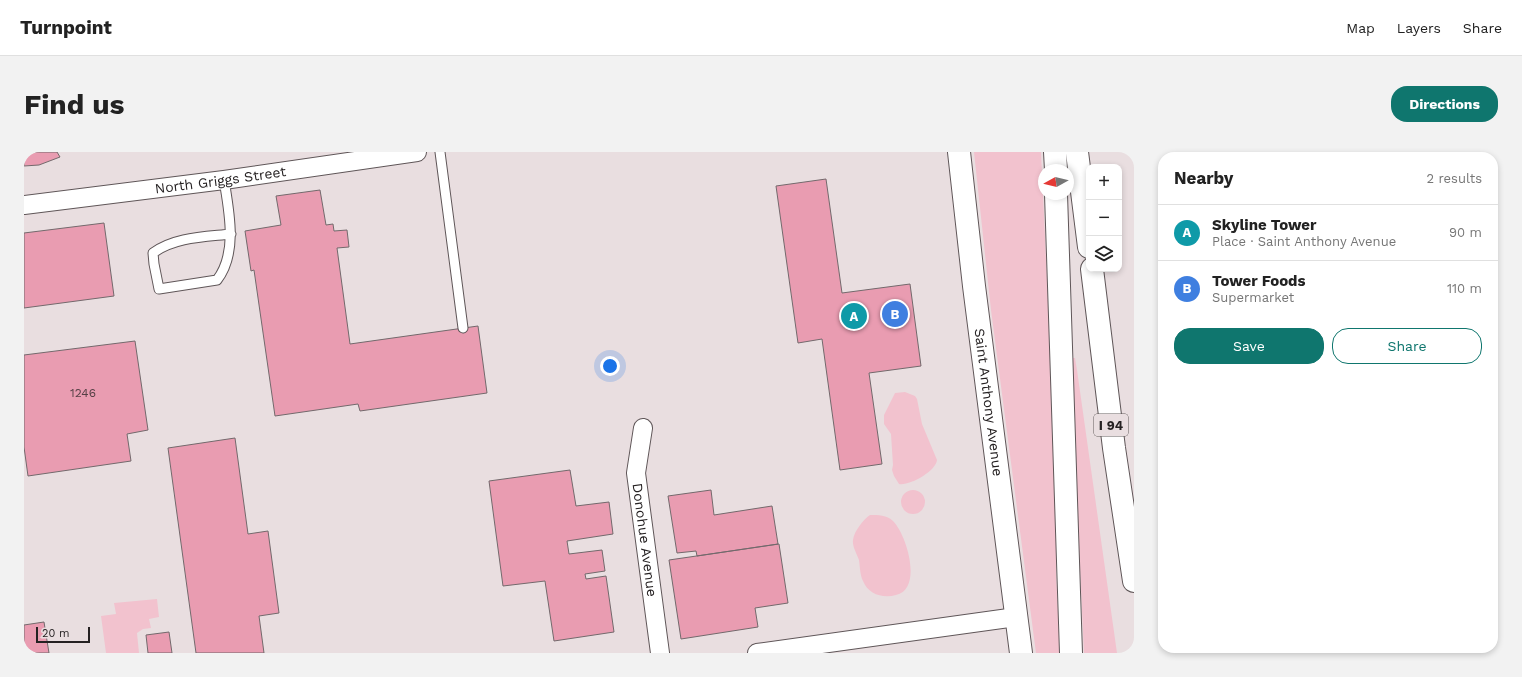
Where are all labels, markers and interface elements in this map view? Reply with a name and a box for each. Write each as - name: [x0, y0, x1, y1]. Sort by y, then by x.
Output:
- text: Turnpoint: [20, 16, 112, 39]
- text: Map: [1346, 20, 1375, 36]
- text: Layers: [1397, 20, 1441, 36]
- text: Share: [1463, 20, 1502, 36]
- button: Directions: [1391, 86, 1498, 122]
- text: Find us: [24, 88, 124, 121]
- street label: North Griggs Street: [154, 163, 287, 197]
- north arrow: [1038, 164, 1074, 200]
- map controls: [1086, 164, 1122, 272]
- button: +: [1086, 164, 1122, 200]
- text: Nearby: [1174, 168, 1233, 188]
- text: 2 results: [1427, 171, 1482, 186]
- button: −: [1086, 200, 1122, 236]
- text: Skyline Tower: [1212, 216, 1316, 234]
- text: A: [1183, 225, 1191, 240]
- text: 90 m: [1449, 225, 1482, 240]
- text: Place · Saint Anthony Avenue: [1212, 234, 1396, 249]
- button: layers: [1086, 236, 1122, 272]
- text: Tower Foods: [1212, 272, 1306, 290]
- text: B: [1183, 281, 1191, 296]
- text: 110 m: [1447, 281, 1482, 296]
- text: Supermarket: [1212, 290, 1294, 305]
- pin: B: [882, 299, 908, 329]
- pin: A: [841, 301, 867, 331]
- street label: Saint Anthony Avenue: [971, 327, 1006, 477]
- button: Save: [1174, 328, 1324, 364]
- button: Share: [1332, 328, 1482, 364]
- your location: [600, 356, 620, 376]
- house number: 1246: [70, 386, 96, 400]
- road number: I 94: [1094, 414, 1128, 436]
- street label: Donohue Avenue: [629, 482, 660, 598]
- scale bar: [36, 625, 90, 644]
- text: 20 m: [42, 627, 70, 640]

